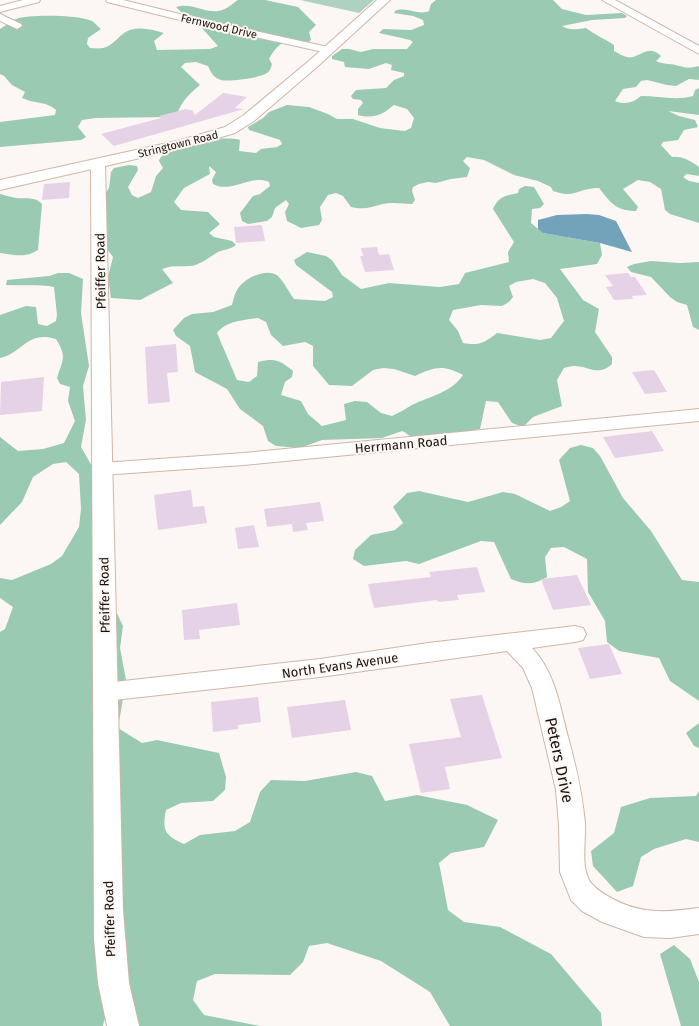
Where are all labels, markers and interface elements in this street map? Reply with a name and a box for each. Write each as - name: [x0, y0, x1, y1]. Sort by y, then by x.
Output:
- street label: Fernwood Drive: [180, 11, 258, 42]
- street label: Stringtown Road: [137, 128, 220, 161]
- street label: Pfeiffer Road: [92, 233, 109, 309]
- street label: Herrmann Road: [354, 433, 448, 456]
- street label: Pfeiffer Road: [96, 557, 113, 633]
- street label: North Evans Avenue: [281, 650, 399, 681]
- street label: Peters Drive: [541, 716, 578, 805]
- street label: Pfeiffer Road: [101, 880, 118, 958]

